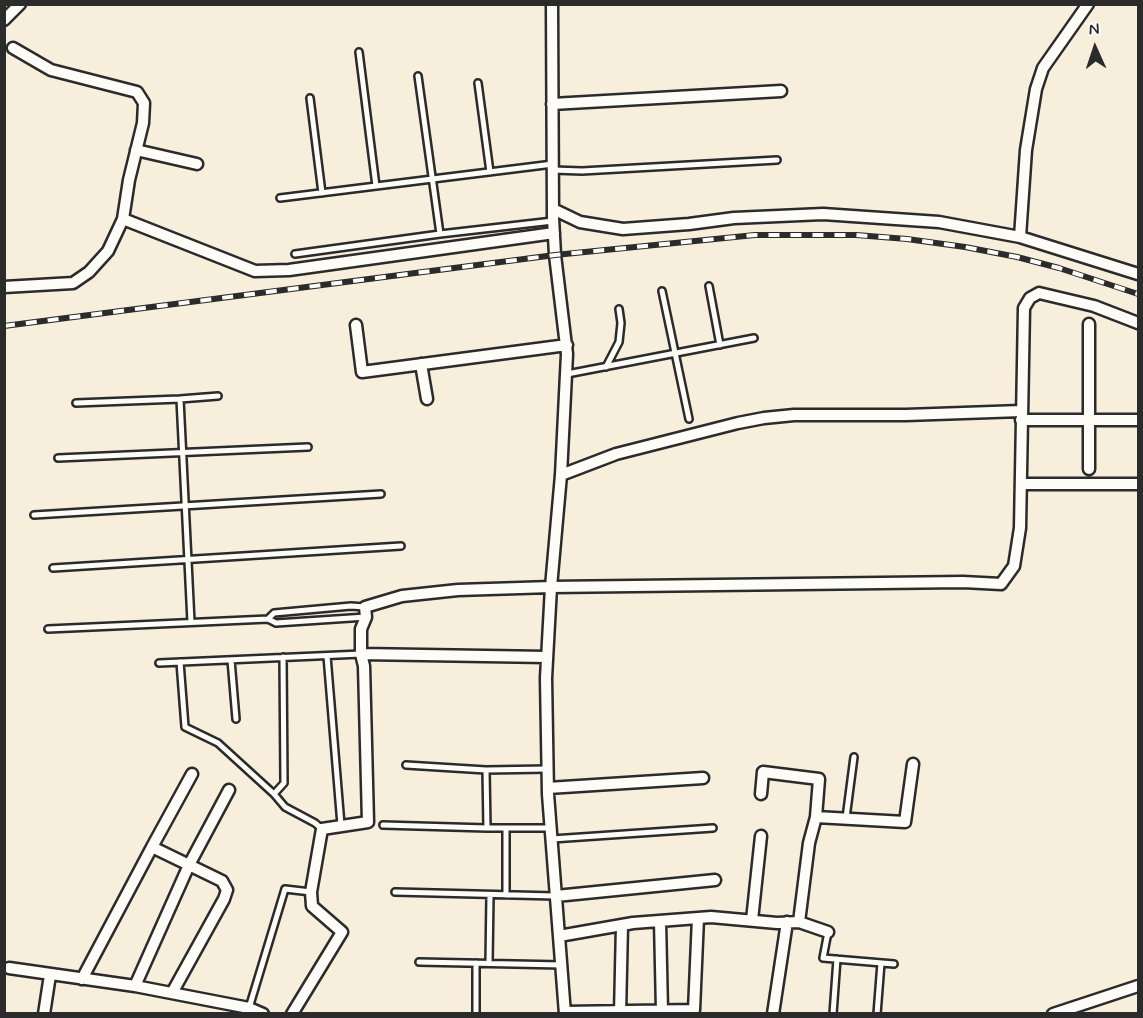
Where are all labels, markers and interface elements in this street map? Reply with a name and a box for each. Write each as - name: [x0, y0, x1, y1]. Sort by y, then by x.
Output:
- north arrow: [1065, 18, 1125, 78]
- text: N: [1088, 19, 1100, 40]

